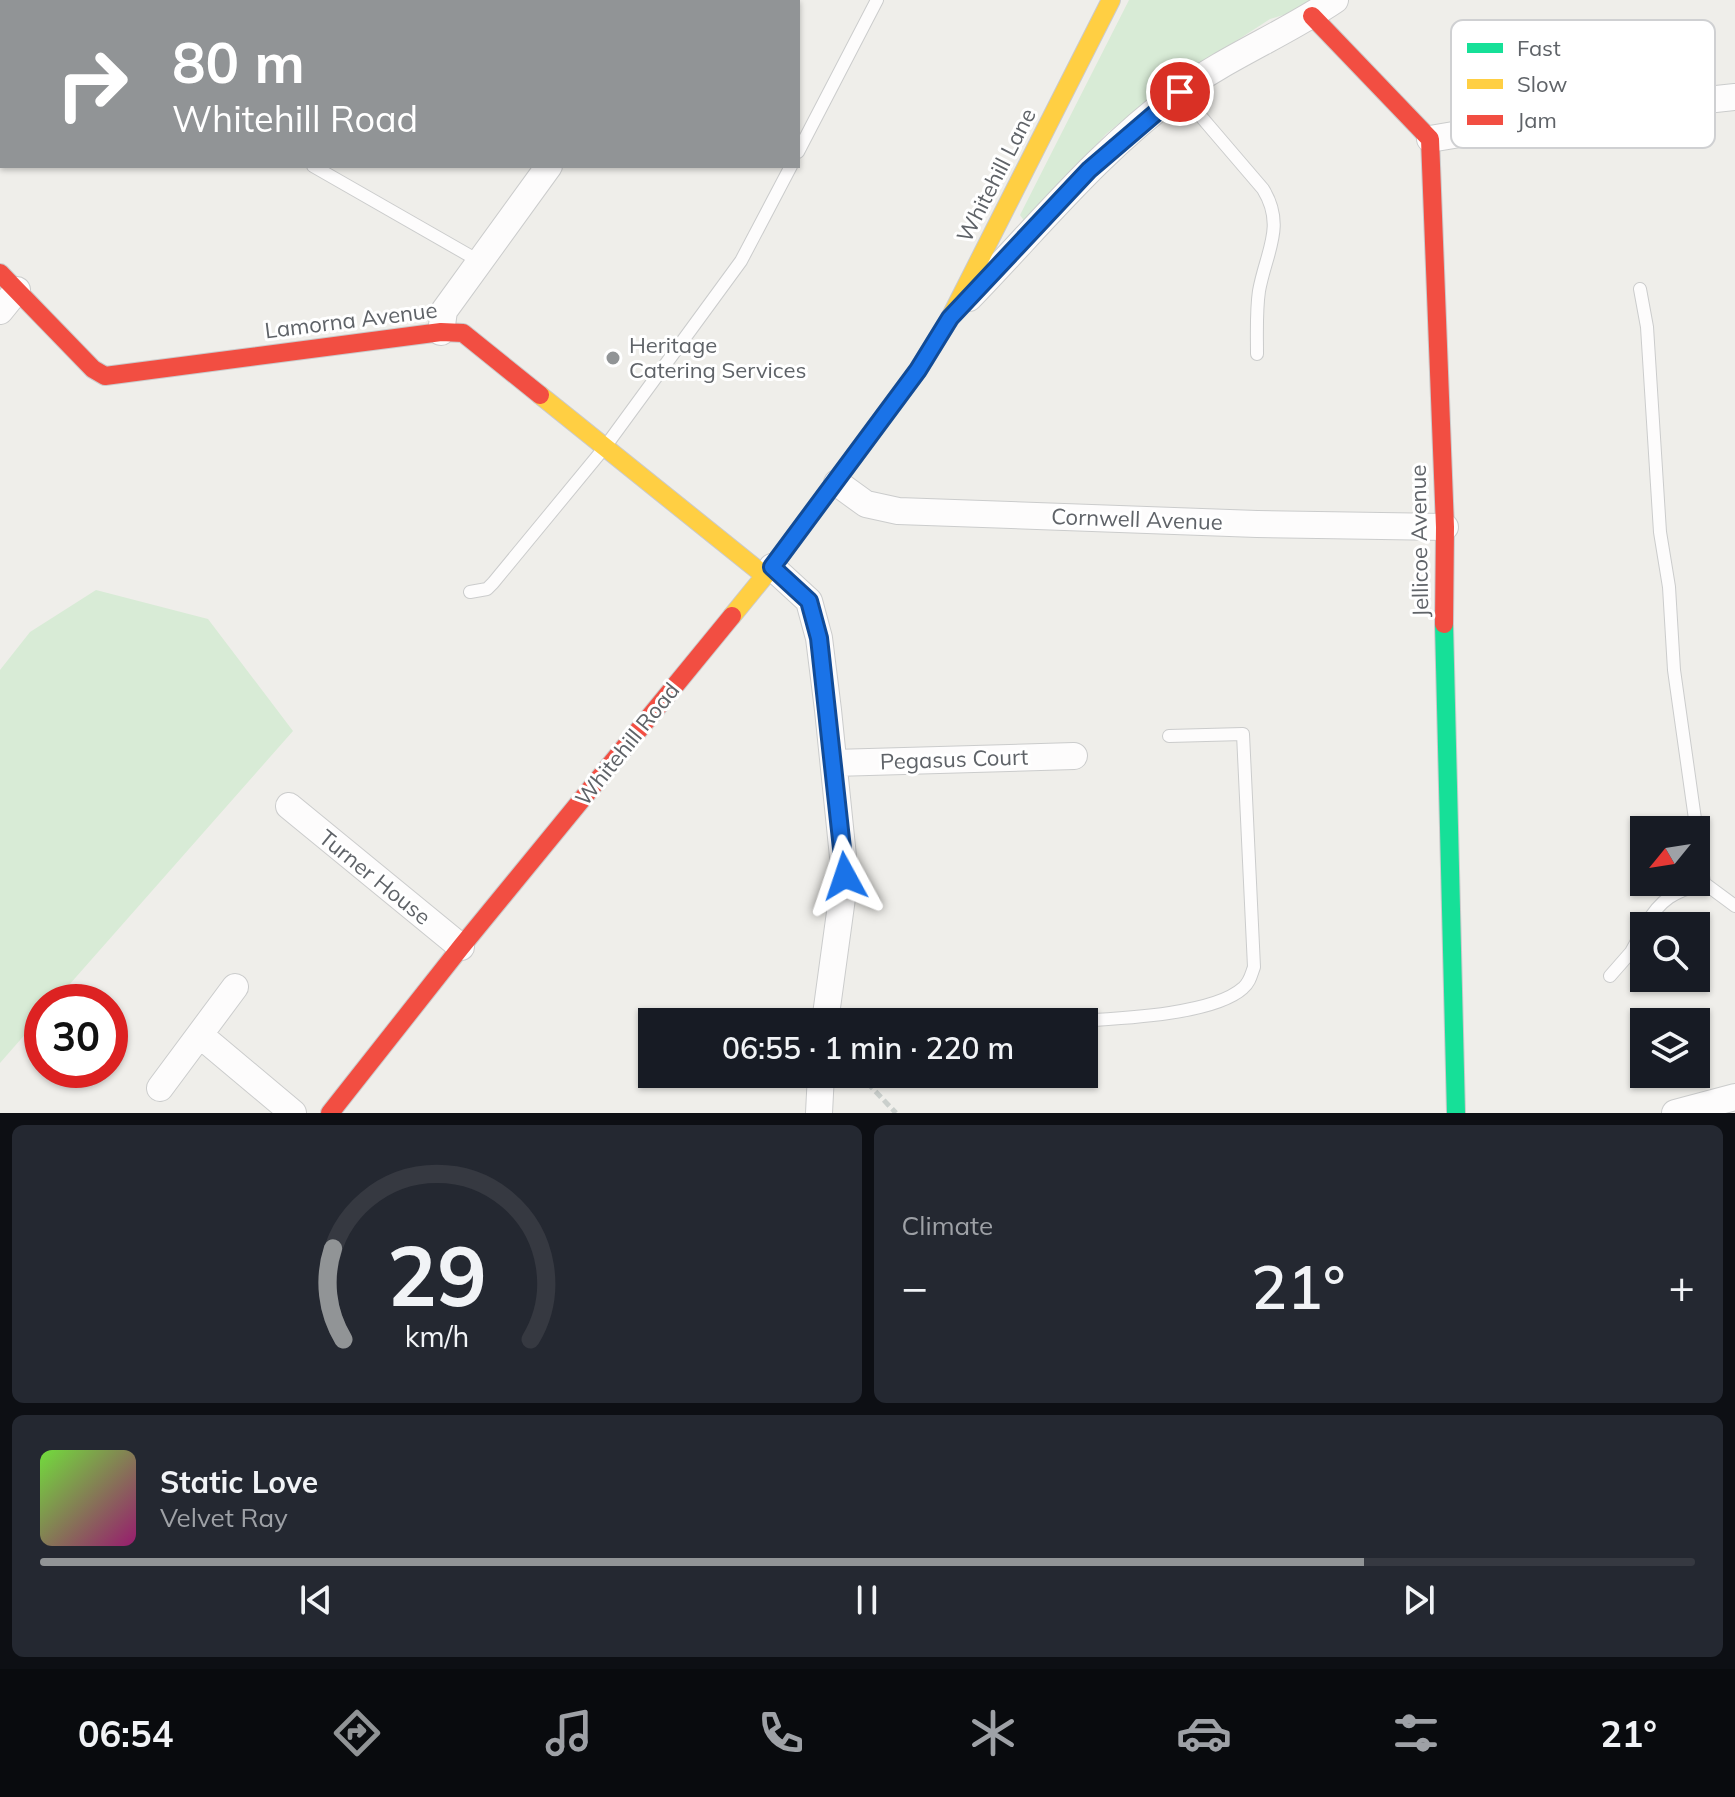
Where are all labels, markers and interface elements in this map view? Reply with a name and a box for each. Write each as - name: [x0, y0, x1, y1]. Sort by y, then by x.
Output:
- legend: [1451, 20, 1715, 148]
- text: 80 m: [172, 27, 305, 97]
- icon: right: [40, 32, 144, 136]
- text: Fast: [1517, 34, 1561, 62]
- pin: [1146, 58, 1214, 126]
- icon: arrive: [1158, 70, 1202, 114]
- text: Slow: [1517, 70, 1567, 98]
- text: Whitehill Road: [172, 96, 418, 141]
- street label: Whitehill Lane: [950, 103, 1042, 247]
- text: Jam: [1517, 106, 1557, 134]
- street label: Lamorna Avenue: [263, 296, 439, 344]
- place label: Heritage Catering Services: [629, 331, 806, 384]
- marker: Heritage Catering Services: [604, 349, 622, 367]
- street label: Jellicoe Avenue: [1404, 465, 1434, 617]
- street label: Cornwell Avenue: [1051, 502, 1223, 536]
- street label: Whitehill Road: [569, 677, 685, 811]
- street label: Pegasus Court: [879, 742, 1029, 776]
- north arrow: [1630, 816, 1710, 896]
- map controls: [1630, 816, 1710, 1088]
- street label: Turner House: [313, 823, 437, 931]
- position arrow: [803, 834, 887, 918]
- button: search: [1630, 912, 1710, 992]
- speed limit sign: 30: [24, 984, 128, 1088]
- button: layers: [1630, 1008, 1710, 1088]
- text: 06:55 · 1 min · 220 m: [722, 1029, 1014, 1067]
- text: Climate: [902, 1209, 993, 1242]
- text: 29: [387, 1222, 487, 1327]
- text: 21°: [1251, 1249, 1346, 1324]
- text: −: [902, 1259, 928, 1314]
- text: +: [1669, 1259, 1695, 1314]
- text: km/h: [404, 1318, 469, 1354]
- text: Static Love: [160, 1463, 318, 1501]
- text: Velvet Ray: [160, 1501, 288, 1534]
- icon: previous: [294, 1578, 338, 1622]
- icon: pause: [845, 1578, 889, 1622]
- icon: next: [1397, 1578, 1441, 1622]
- icon: directions: [329, 1705, 385, 1761]
- icon: music: [541, 1705, 597, 1761]
- icon: phone: [753, 1705, 809, 1761]
- icon: climate: [965, 1705, 1021, 1761]
- icon: car: [1176, 1705, 1232, 1761]
- icon: filters: [1388, 1705, 1444, 1761]
- text: 06:54: [78, 1711, 173, 1756]
- text: 21°: [1600, 1711, 1657, 1756]

